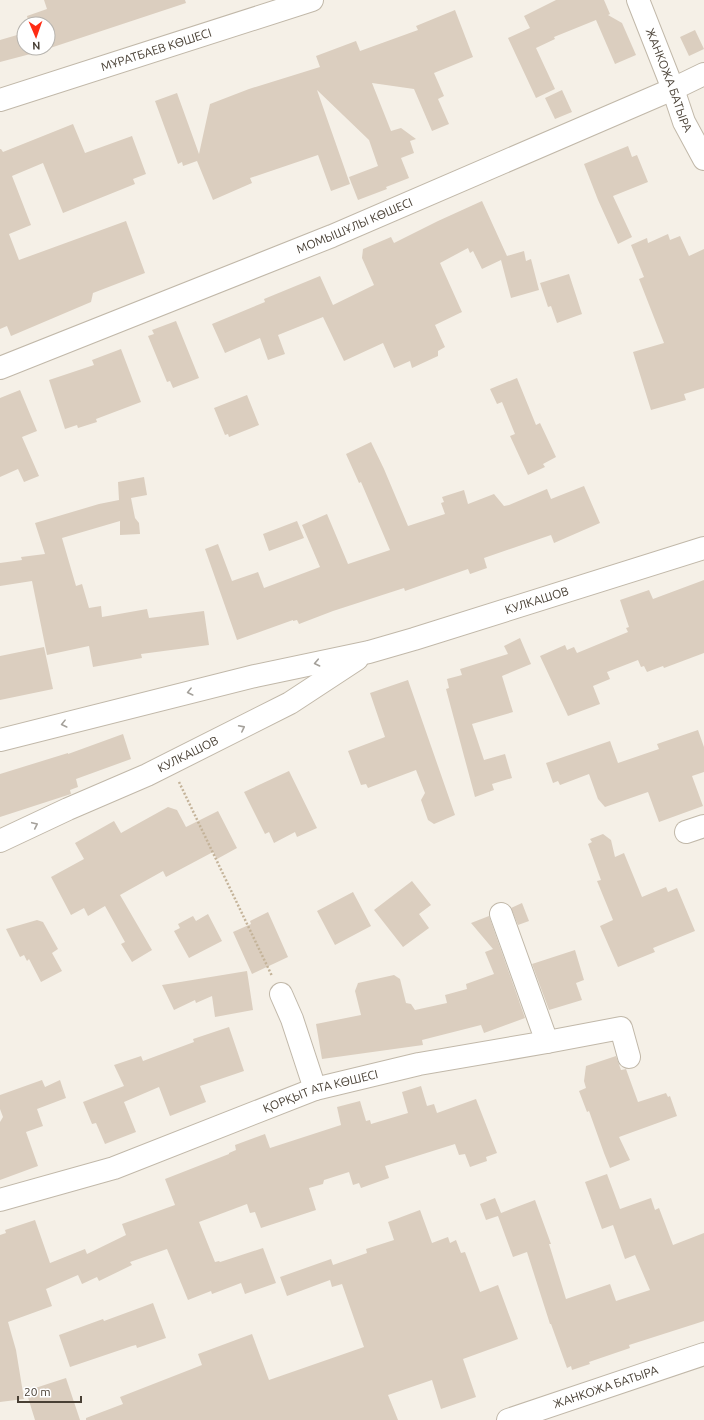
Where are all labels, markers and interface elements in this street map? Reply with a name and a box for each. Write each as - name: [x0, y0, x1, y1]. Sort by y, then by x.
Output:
- north arrow: [16, 16, 56, 56]
- street label: МҰРАТБАЕВ КӨШЕСІ: [99, 26, 213, 73]
- street label: ЖАНКОЖА БАТЫРА: [644, 26, 695, 134]
- text: N: [32, 40, 41, 52]
- street label: МОМЫШҰЛЫ КӨШЕСІ: [294, 195, 414, 256]
- street label: КУЛКАШОВ: [503, 584, 570, 616]
- one-way arrow: [314, 658, 320, 666]
- one-way arrow: [187, 688, 193, 696]
- one-way arrow: [61, 719, 68, 728]
- one-way arrow: [237, 725, 245, 733]
- street label: КУЛКАШОВ: [155, 733, 220, 775]
- one-way arrow: [31, 822, 39, 830]
- street label: ҚОРҚЫТ АТА КӨШЕСІ: [261, 1067, 379, 1115]
- street label: ЖАНКОЖА БАТЫРА: [551, 1363, 660, 1410]
- scale bar: [18, 1378, 81, 1404]
- text: 20 m: [24, 1385, 51, 1398]

